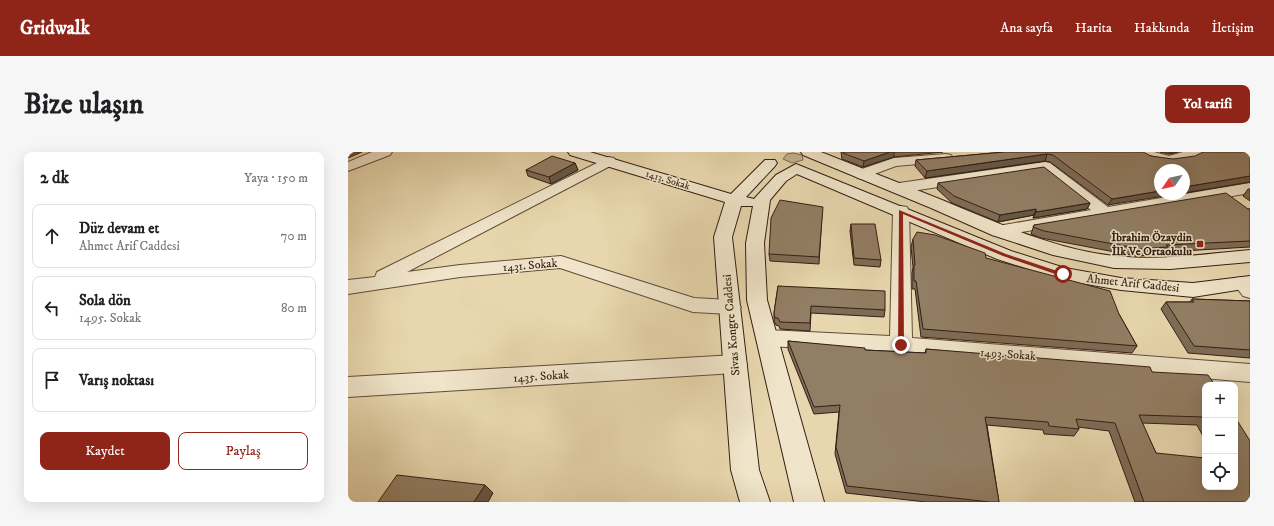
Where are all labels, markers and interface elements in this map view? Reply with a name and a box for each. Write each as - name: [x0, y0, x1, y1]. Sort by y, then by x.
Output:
- text: Gridwalk: [20, 17, 90, 40]
- text: Ana sayfa: [1000, 19, 1053, 37]
- text: Harita: [1075, 19, 1112, 37]
- text: Hakkında: [1134, 19, 1189, 37]
- text: İletişim: [1211, 19, 1254, 37]
- button: Yol tarifi: [1165, 85, 1250, 123]
- text: Bize ulaşın: [24, 87, 144, 122]
- north arrow: [1154, 164, 1190, 200]
- text: 2 dk: [40, 167, 69, 189]
- street label: 1413. Sokak: [644, 168, 691, 192]
- text: Yaya · 150 m: [244, 170, 308, 186]
- text: Düz devam et: [79, 219, 159, 238]
- icon: ahead: [41, 225, 63, 247]
- text: 70 m: [281, 228, 307, 244]
- place label: İbrahim Özaydin İlk Ve Ortaokulu: [1111, 230, 1193, 259]
- text: Ahmet Arif Caddesi: [79, 238, 180, 254]
- marker: İbrahim Özaydin İlk Ve Ortaokulu: [1195, 239, 1205, 249]
- street label: 1431. Sokak: [502, 256, 558, 275]
- route start: [1054, 265, 1072, 283]
- street label: Ahmet Arif Caddesi: [1086, 271, 1180, 296]
- street label: Sivas Kongre Caddesi: [720, 274, 743, 376]
- text: Sola dön: [79, 291, 131, 310]
- icon: left: [41, 297, 63, 319]
- text: 80 m: [281, 300, 307, 316]
- text: 1495. Sokak: [79, 310, 141, 326]
- route end: [892, 336, 910, 354]
- street label: 1493. Sokak: [979, 345, 1037, 364]
- street label: 1435. Sokak: [513, 367, 569, 386]
- icon: arrive: [41, 369, 63, 391]
- text: Varış noktası: [79, 371, 154, 390]
- map controls: [1202, 382, 1238, 490]
- button: +: [1202, 382, 1238, 418]
- button: −: [1202, 418, 1238, 454]
- button: Kaydet: [40, 432, 170, 470]
- button: Paylaş: [178, 432, 308, 470]
- button: locate: [1202, 454, 1238, 490]

